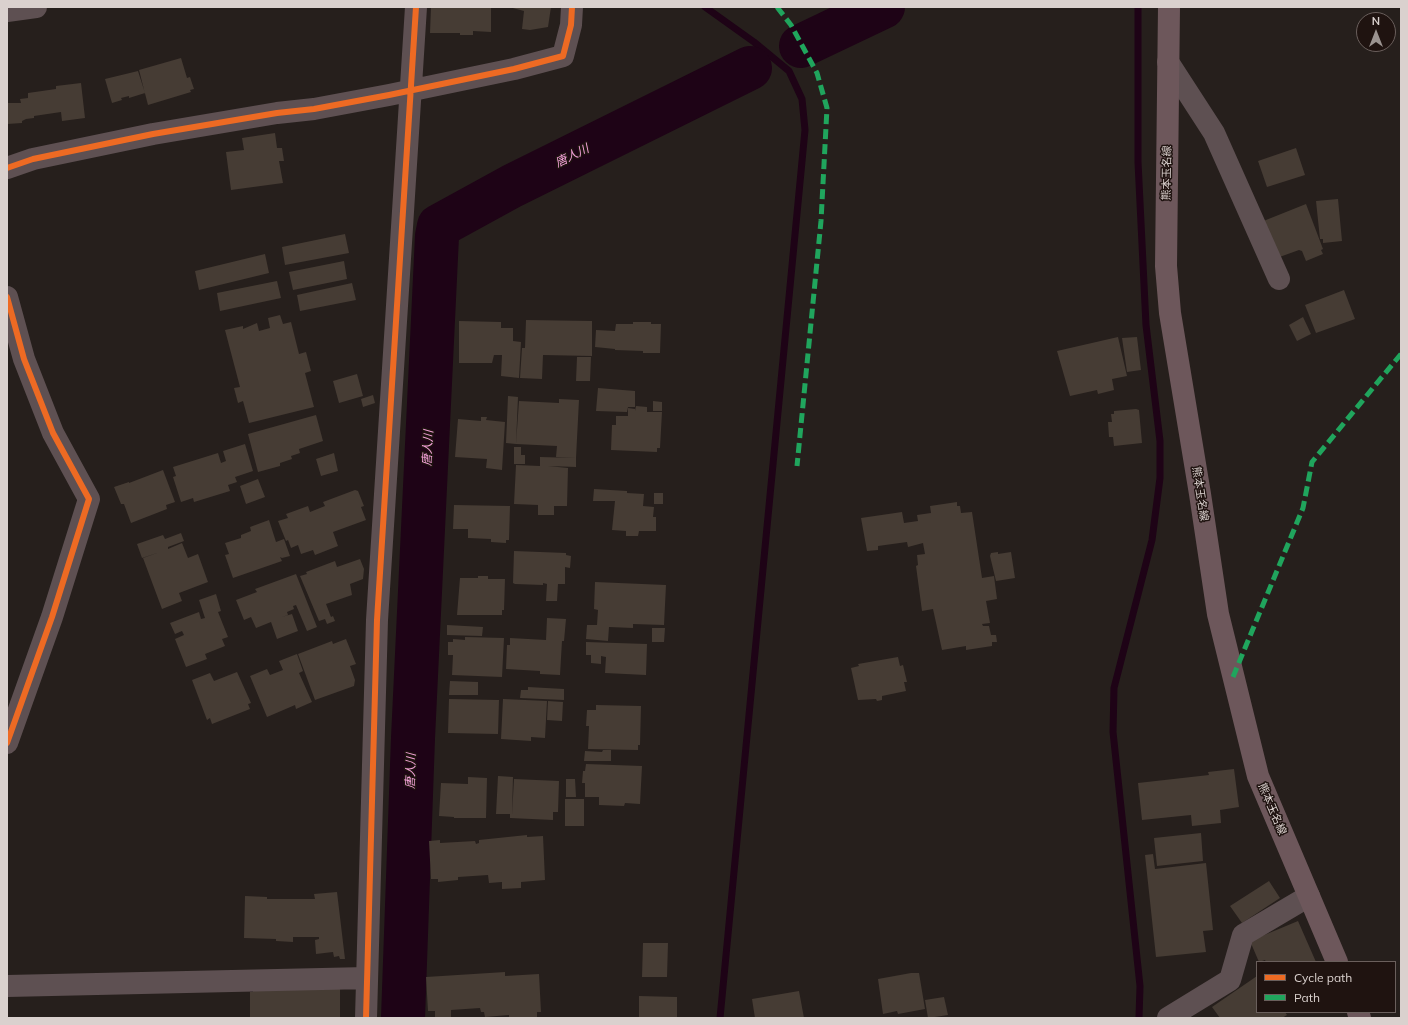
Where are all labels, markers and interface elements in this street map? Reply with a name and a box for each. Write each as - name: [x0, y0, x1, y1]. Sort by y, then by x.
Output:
- north arrow: [1356, 12, 1396, 52]
- text: N: [1372, 14, 1380, 28]
- water label: 唐人川: [553, 142, 591, 170]
- street label: 熊本玉名線: [1160, 145, 1174, 201]
- water label: 唐人川: [420, 430, 436, 466]
- street label: 熊本玉名線: [1189, 466, 1211, 522]
- water label: 唐人川: [403, 753, 419, 789]
- street label: 熊本玉名線: [1255, 781, 1289, 837]
- legend: [1256, 961, 1396, 1013]
- text: Cycle path: [1294, 970, 1352, 985]
- text: Path: [1294, 990, 1320, 1005]

